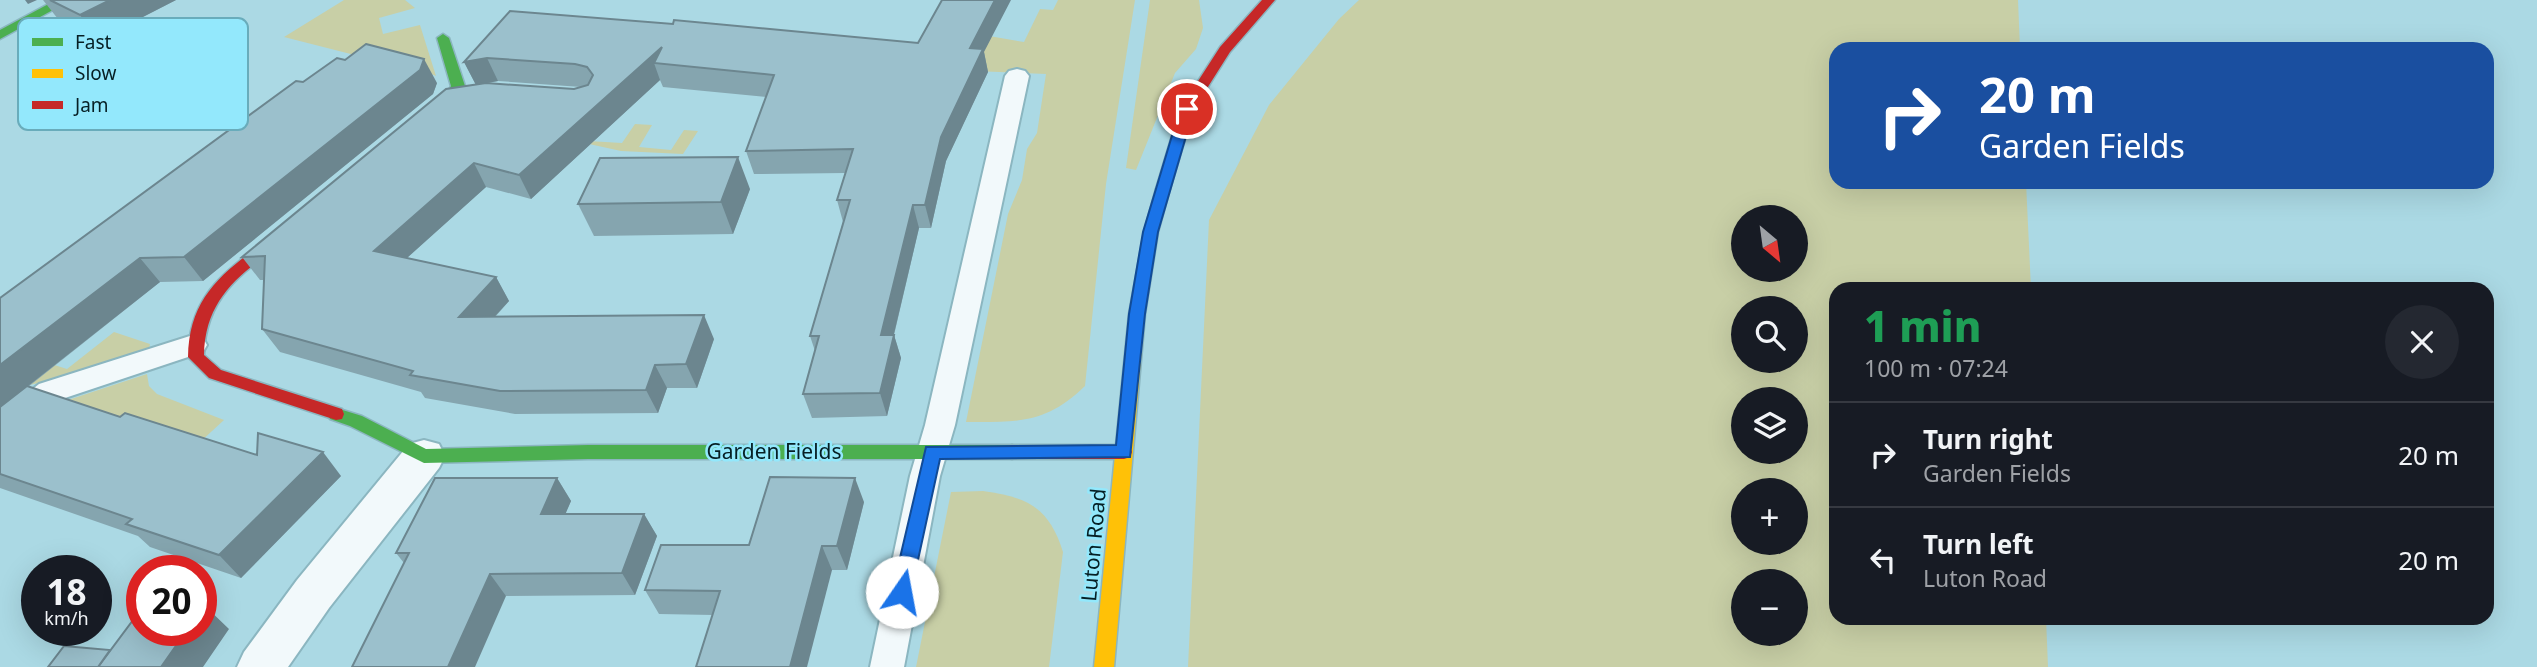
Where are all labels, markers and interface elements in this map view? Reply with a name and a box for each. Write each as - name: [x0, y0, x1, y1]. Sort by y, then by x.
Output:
- legend: [18, 18, 248, 130]
- text: Fast: [75, 29, 112, 55]
- text: Slow: [75, 60, 116, 86]
- text: 20 m: [1979, 61, 2096, 127]
- icon: right: [1864, 70, 1955, 161]
- pin: [1157, 79, 1217, 139]
- icon: arrive: [1168, 90, 1206, 128]
- text: Jam: [73, 92, 109, 118]
- text: Garden Fields: [1979, 124, 2185, 167]
- north arrow: [1731, 205, 1808, 282]
- map controls: [1731, 205, 1808, 646]
- button: search: [1731, 296, 1808, 373]
- text: 1 min: [1864, 297, 1981, 354]
- button: close: [2385, 305, 2459, 379]
- text: 100 m · 07:24: [1864, 352, 2008, 384]
- button: layers: [1731, 387, 1808, 464]
- text: Turn right: [1923, 421, 2053, 457]
- icon: right: [1864, 436, 1902, 474]
- street label: Garden Fields: [706, 437, 842, 465]
- text: 20 m: [2398, 437, 2459, 473]
- text: Garden Fields: [1923, 457, 2071, 489]
- button: +: [1731, 478, 1808, 555]
- street label: Luton Road: [1074, 487, 1112, 603]
- text: Turn left: [1923, 526, 2034, 562]
- icon: left: [1864, 541, 1902, 579]
- text: 20 m: [2398, 542, 2459, 578]
- speed limit sign: 20: [126, 555, 217, 646]
- position arrow: [865, 555, 939, 629]
- text: Luton Road: [1923, 562, 2047, 594]
- text: 18: [46, 568, 87, 615]
- button: −: [1731, 569, 1808, 646]
- text: km/h: [44, 606, 89, 630]

